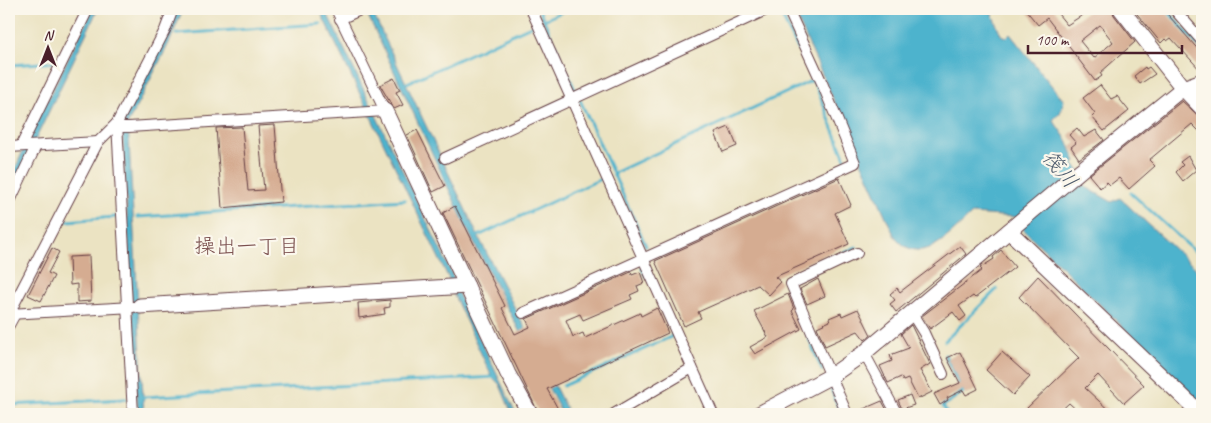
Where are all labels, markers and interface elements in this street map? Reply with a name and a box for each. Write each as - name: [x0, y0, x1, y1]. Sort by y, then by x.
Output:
- north arrow: [22, 22, 72, 72]
- scale bar: [1028, 22, 1182, 54]
- text: N: [44, 27, 55, 44]
- text: 100 m: [1036, 31, 1070, 50]
- water label: 筏川: [1037, 145, 1083, 193]
- district label: 操出一丁目: [195, 233, 300, 259]

